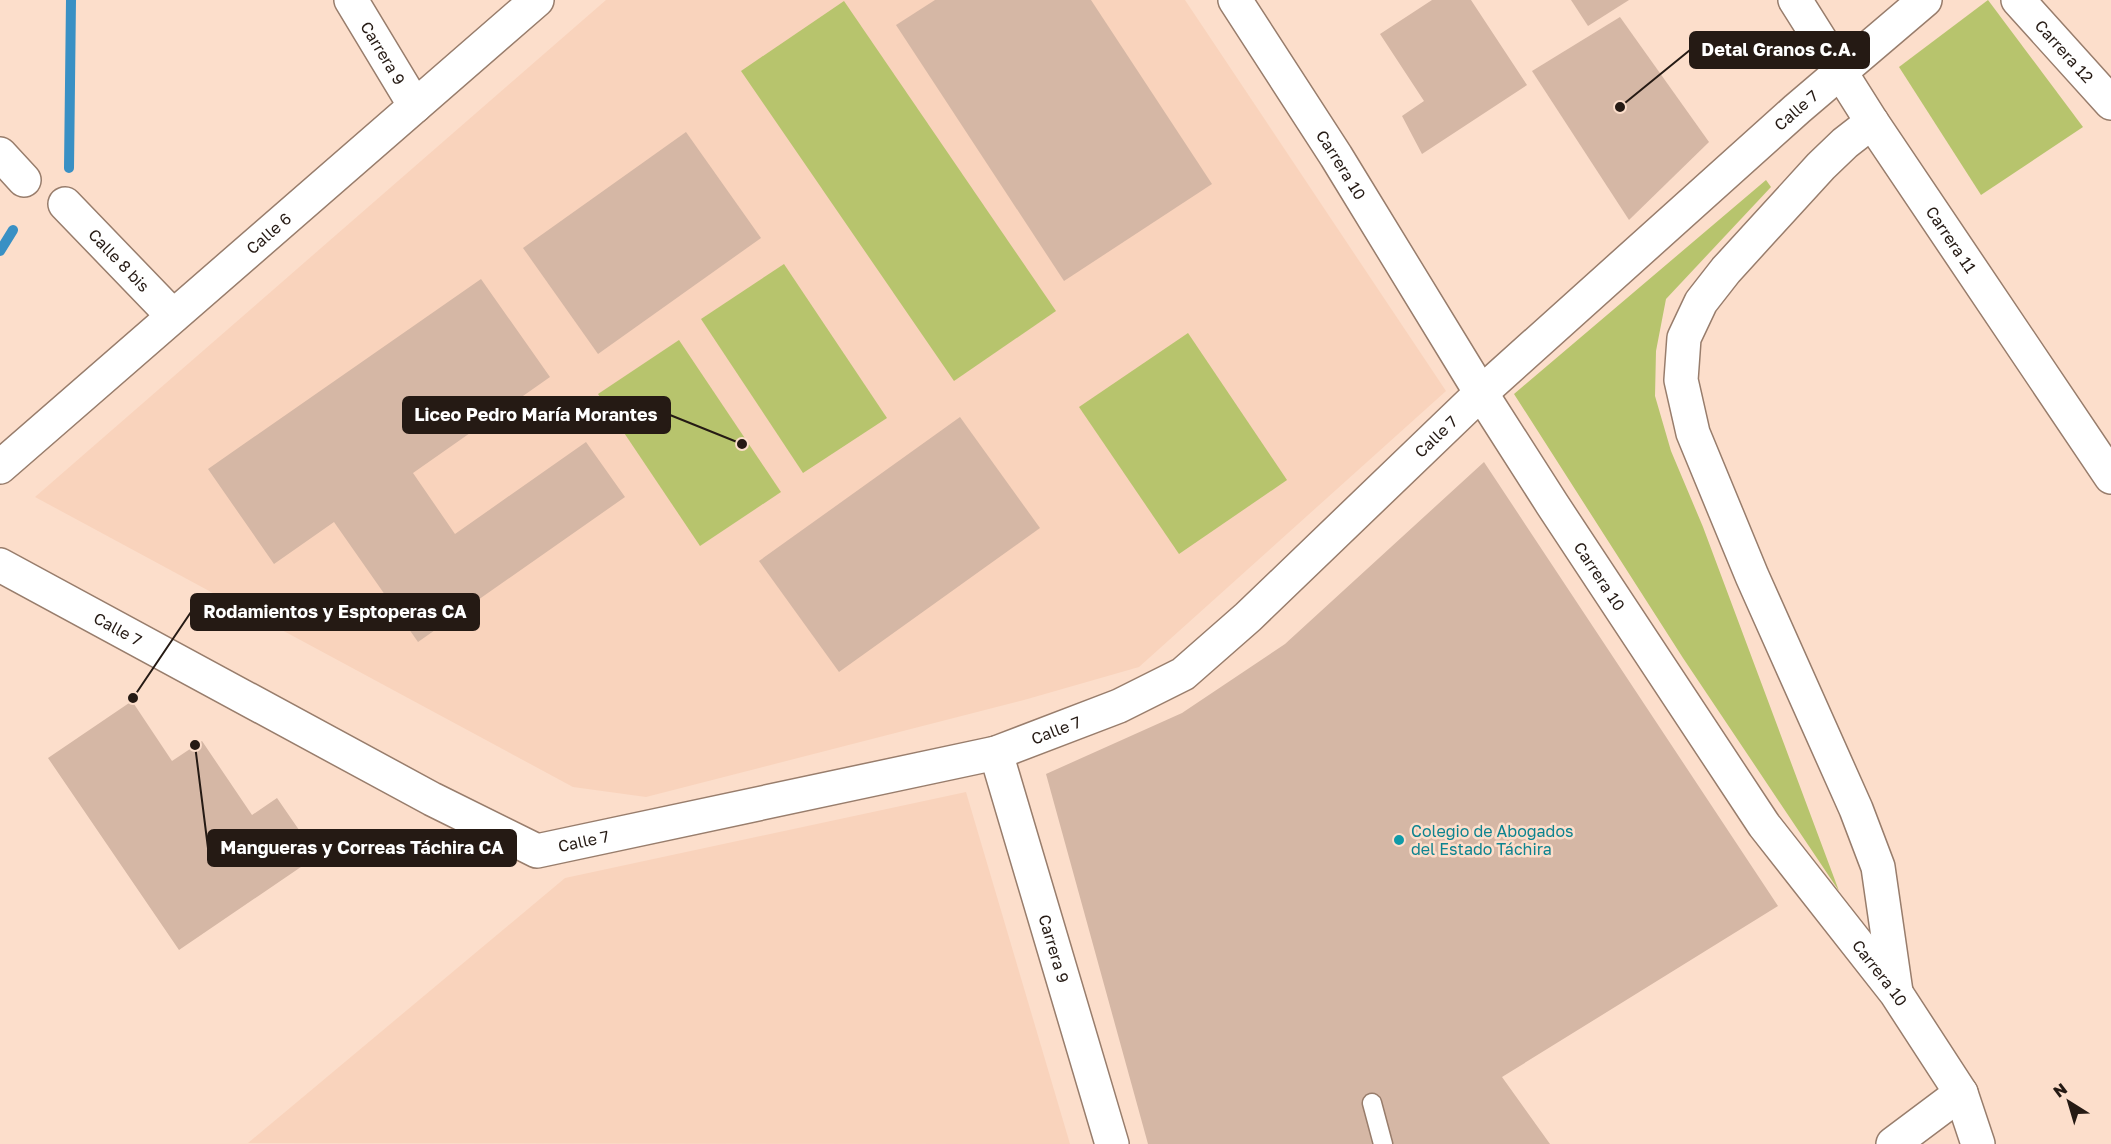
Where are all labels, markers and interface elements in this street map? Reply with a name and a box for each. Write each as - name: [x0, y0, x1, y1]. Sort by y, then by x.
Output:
- street label: Carrera 12: [2031, 16, 2098, 87]
- street label: Carrera 9: [356, 18, 410, 88]
- callout: Detal Granos C.A.: [1690, 32, 1869, 68]
- text: Detal Granos C.A.: [1701, 38, 1857, 60]
- street label: Calle 7: [1770, 86, 1822, 135]
- street label: Carrera 10: [1312, 126, 1370, 203]
- street label: Carrera 11: [1922, 202, 1981, 277]
- street label: Calle 6: [242, 208, 295, 258]
- street label: Calle 8 bis: [84, 225, 154, 296]
- callout: Liceo Pedro María Morantes: [403, 397, 670, 433]
- text: Liceo Pedro María Morantes: [414, 403, 658, 425]
- street label: Calle 7: [1410, 411, 1461, 462]
- street label: Carrera 10: [1570, 538, 1630, 614]
- callout: Rodamientos y Esptoperas CA: [191, 594, 479, 630]
- text: Rodamientos y Esptoperas CA: [203, 600, 467, 622]
- street label: Calle 7: [90, 608, 145, 650]
- street label: Calle 7: [1028, 712, 1084, 749]
- place label: Colegio de Abogados del Estado Táchira: [1411, 821, 1574, 859]
- street label: Calle 7: [556, 826, 611, 856]
- callout: Mangueras y Correas Táchira CA: [208, 830, 516, 866]
- marker: Colegio de Abogados del Estado Táchira: [1392, 833, 1406, 847]
- text: Mangueras y Correas Táchira CA: [220, 836, 504, 858]
- street label: Carrera 9: [1034, 912, 1074, 985]
- street label: Carrera 10: [1848, 936, 1912, 1010]
- north arrow: [2039, 1072, 2099, 1132]
- text: N: [2049, 1078, 2071, 1102]

